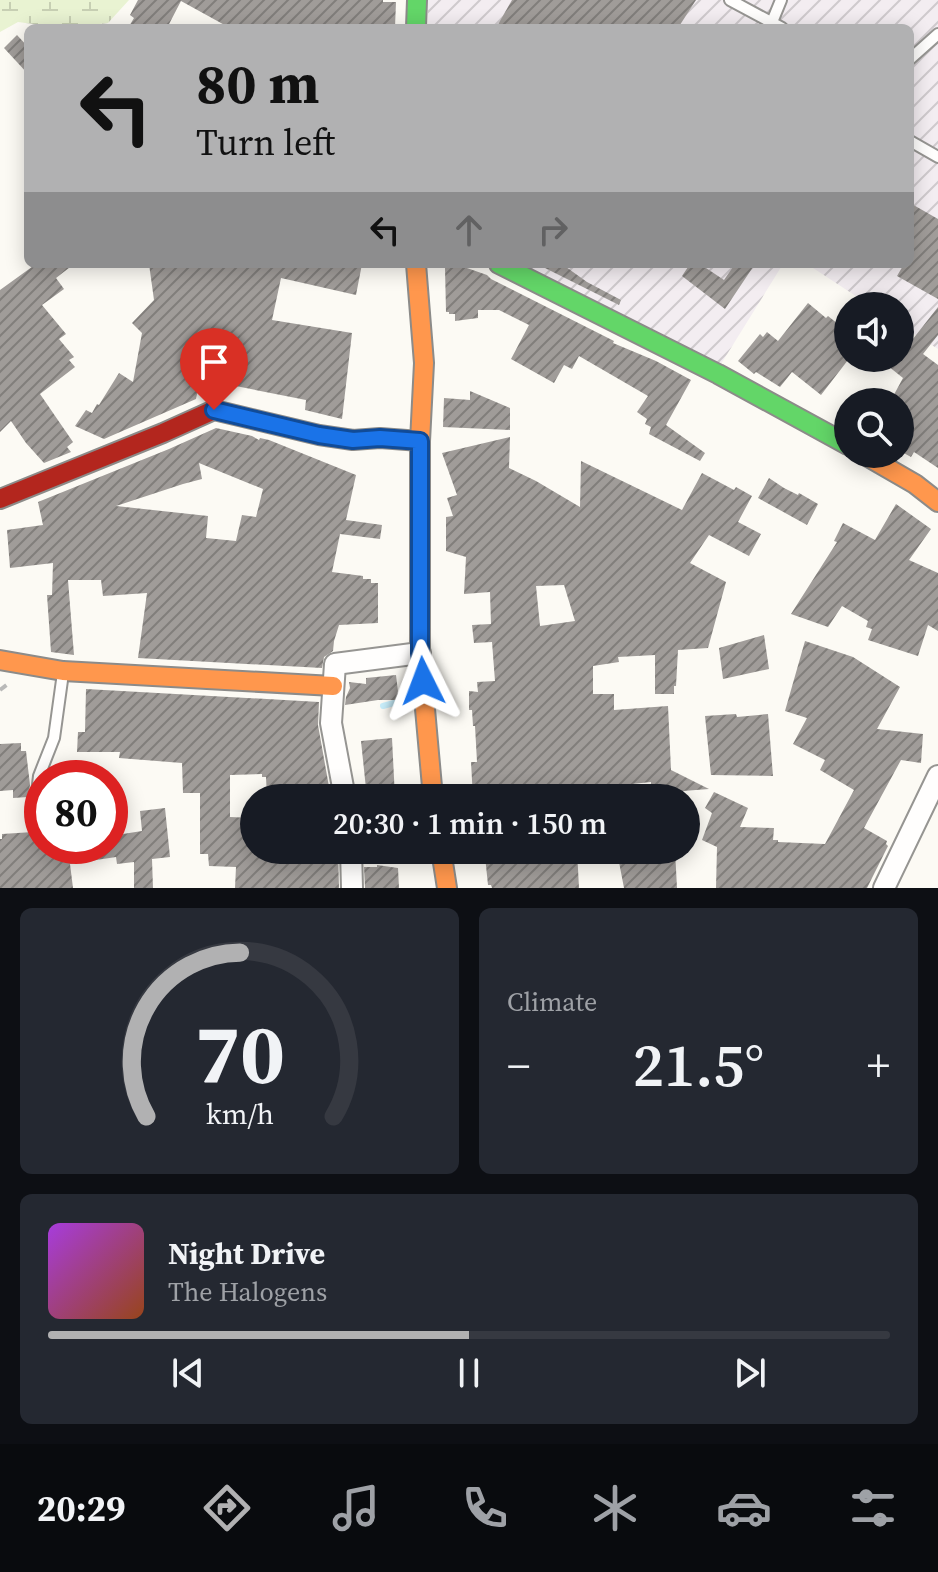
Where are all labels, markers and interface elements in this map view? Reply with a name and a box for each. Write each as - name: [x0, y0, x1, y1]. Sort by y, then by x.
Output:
- text: 80 m: [196, 45, 319, 122]
- icon: left: [64, 56, 168, 160]
- text: Turn left: [196, 118, 335, 167]
- icon: left: [363, 208, 407, 252]
- icon: ahead: [447, 208, 491, 252]
- icon: right: [531, 208, 575, 252]
- map controls: [834, 292, 914, 468]
- button: sound: [834, 292, 914, 372]
- pin: [180, 328, 248, 410]
- icon: arrive: [192, 340, 236, 384]
- button: search: [834, 388, 914, 468]
- position arrow: [381, 639, 465, 723]
- speed limit sign: 80: [24, 760, 128, 864]
- text: 20:30 · 1 min · 150 m: [333, 803, 607, 844]
- text: Climate: [507, 984, 597, 1020]
- text: 70: [194, 997, 285, 1111]
- text: 21.5°: [633, 1024, 764, 1106]
- text: −: [507, 1035, 530, 1096]
- text: +: [867, 1035, 890, 1096]
- text: km/h: [205, 1094, 274, 1134]
- text: Night Drive: [168, 1233, 325, 1274]
- text: The Halogens: [168, 1274, 327, 1310]
- icon: previous: [166, 1351, 210, 1395]
- icon: pause: [447, 1351, 491, 1395]
- icon: next: [728, 1351, 772, 1395]
- icon: directions: [199, 1480, 255, 1536]
- icon: music: [328, 1480, 384, 1536]
- icon: phone: [457, 1480, 513, 1536]
- icon: climate: [587, 1480, 643, 1536]
- icon: car: [716, 1480, 772, 1536]
- icon: filters: [845, 1480, 901, 1536]
- text: 20:29: [37, 1484, 126, 1533]

